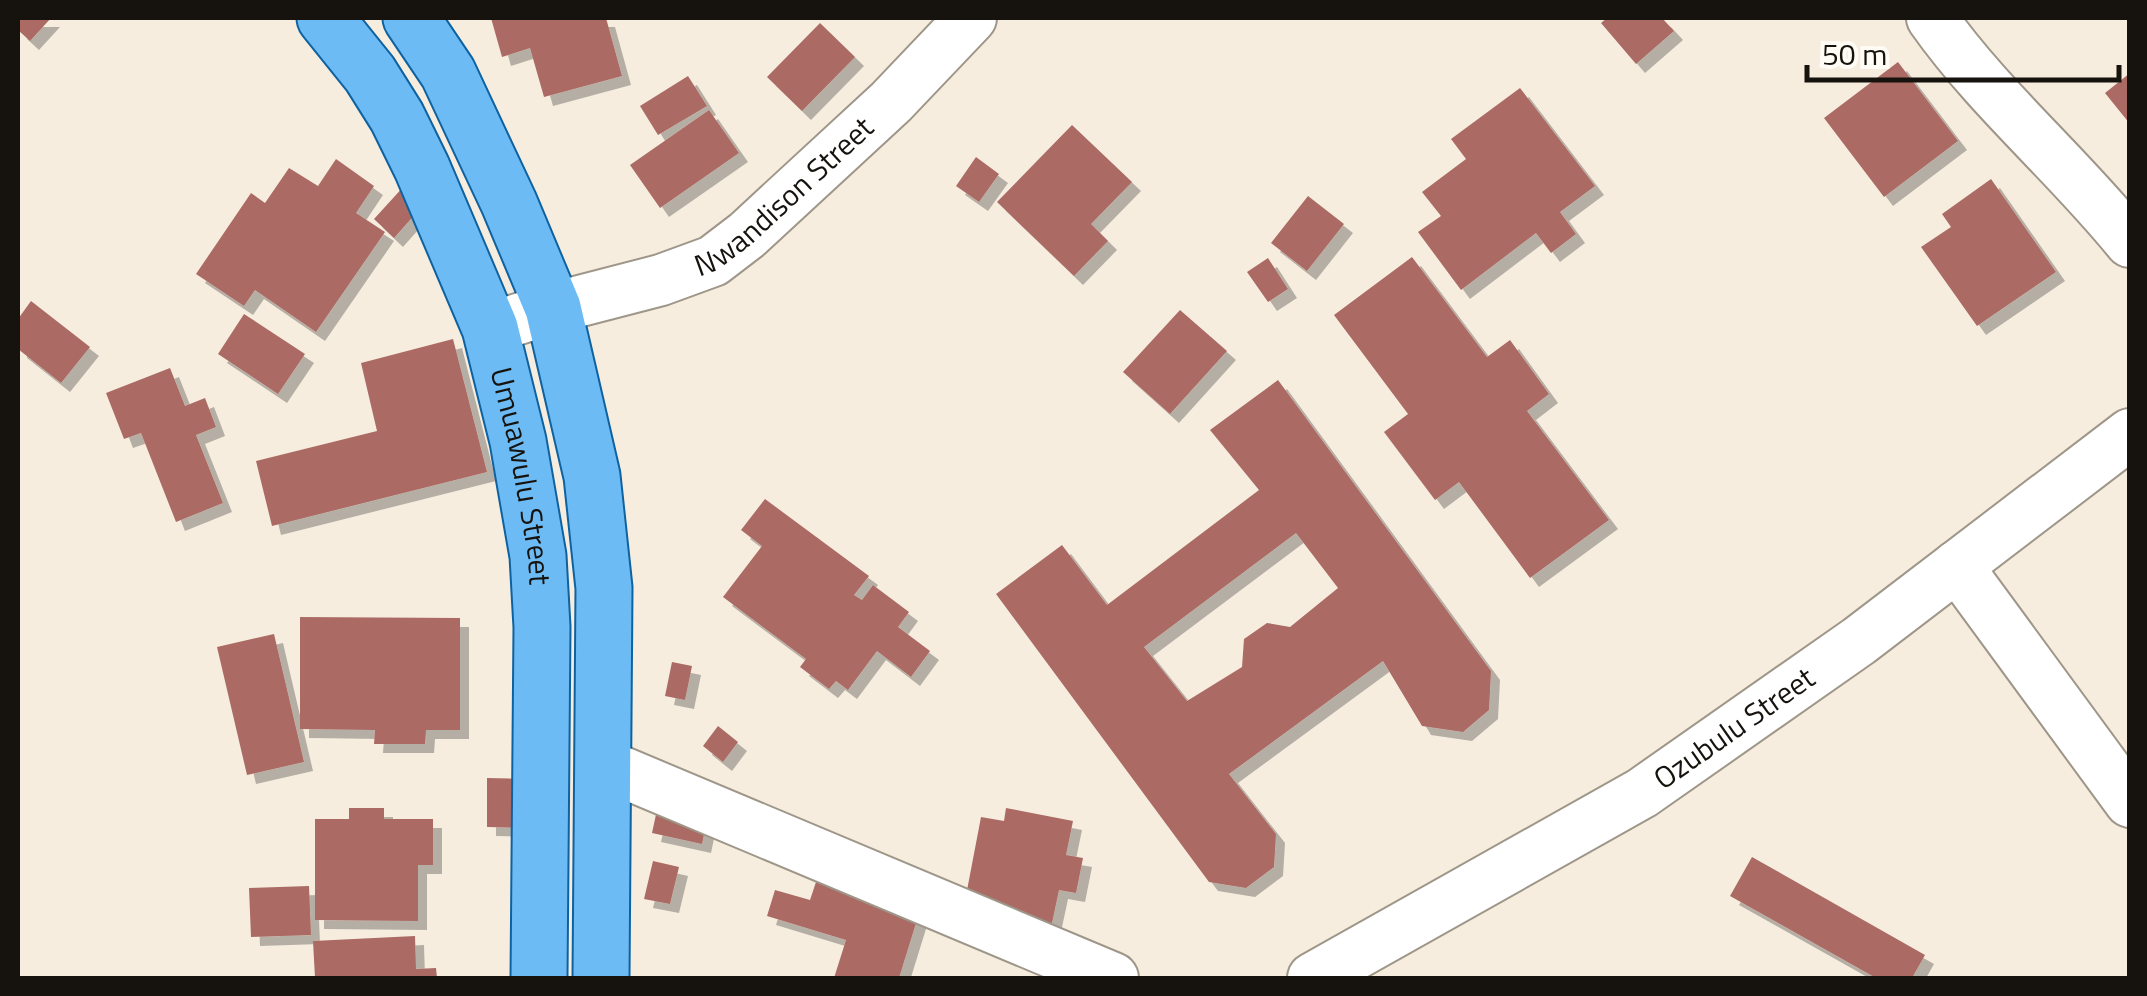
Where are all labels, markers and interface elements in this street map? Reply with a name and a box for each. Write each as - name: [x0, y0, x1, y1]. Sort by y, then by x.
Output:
- scale bar: [1807, 20, 2120, 82]
- text: 50 m: [1822, 31, 1887, 77]
- street label: Nwandison Street: [688, 105, 884, 288]
- street label: Umuawulu Street: [479, 362, 564, 587]
- street label: Ozubulu Street: [1643, 655, 1824, 800]

